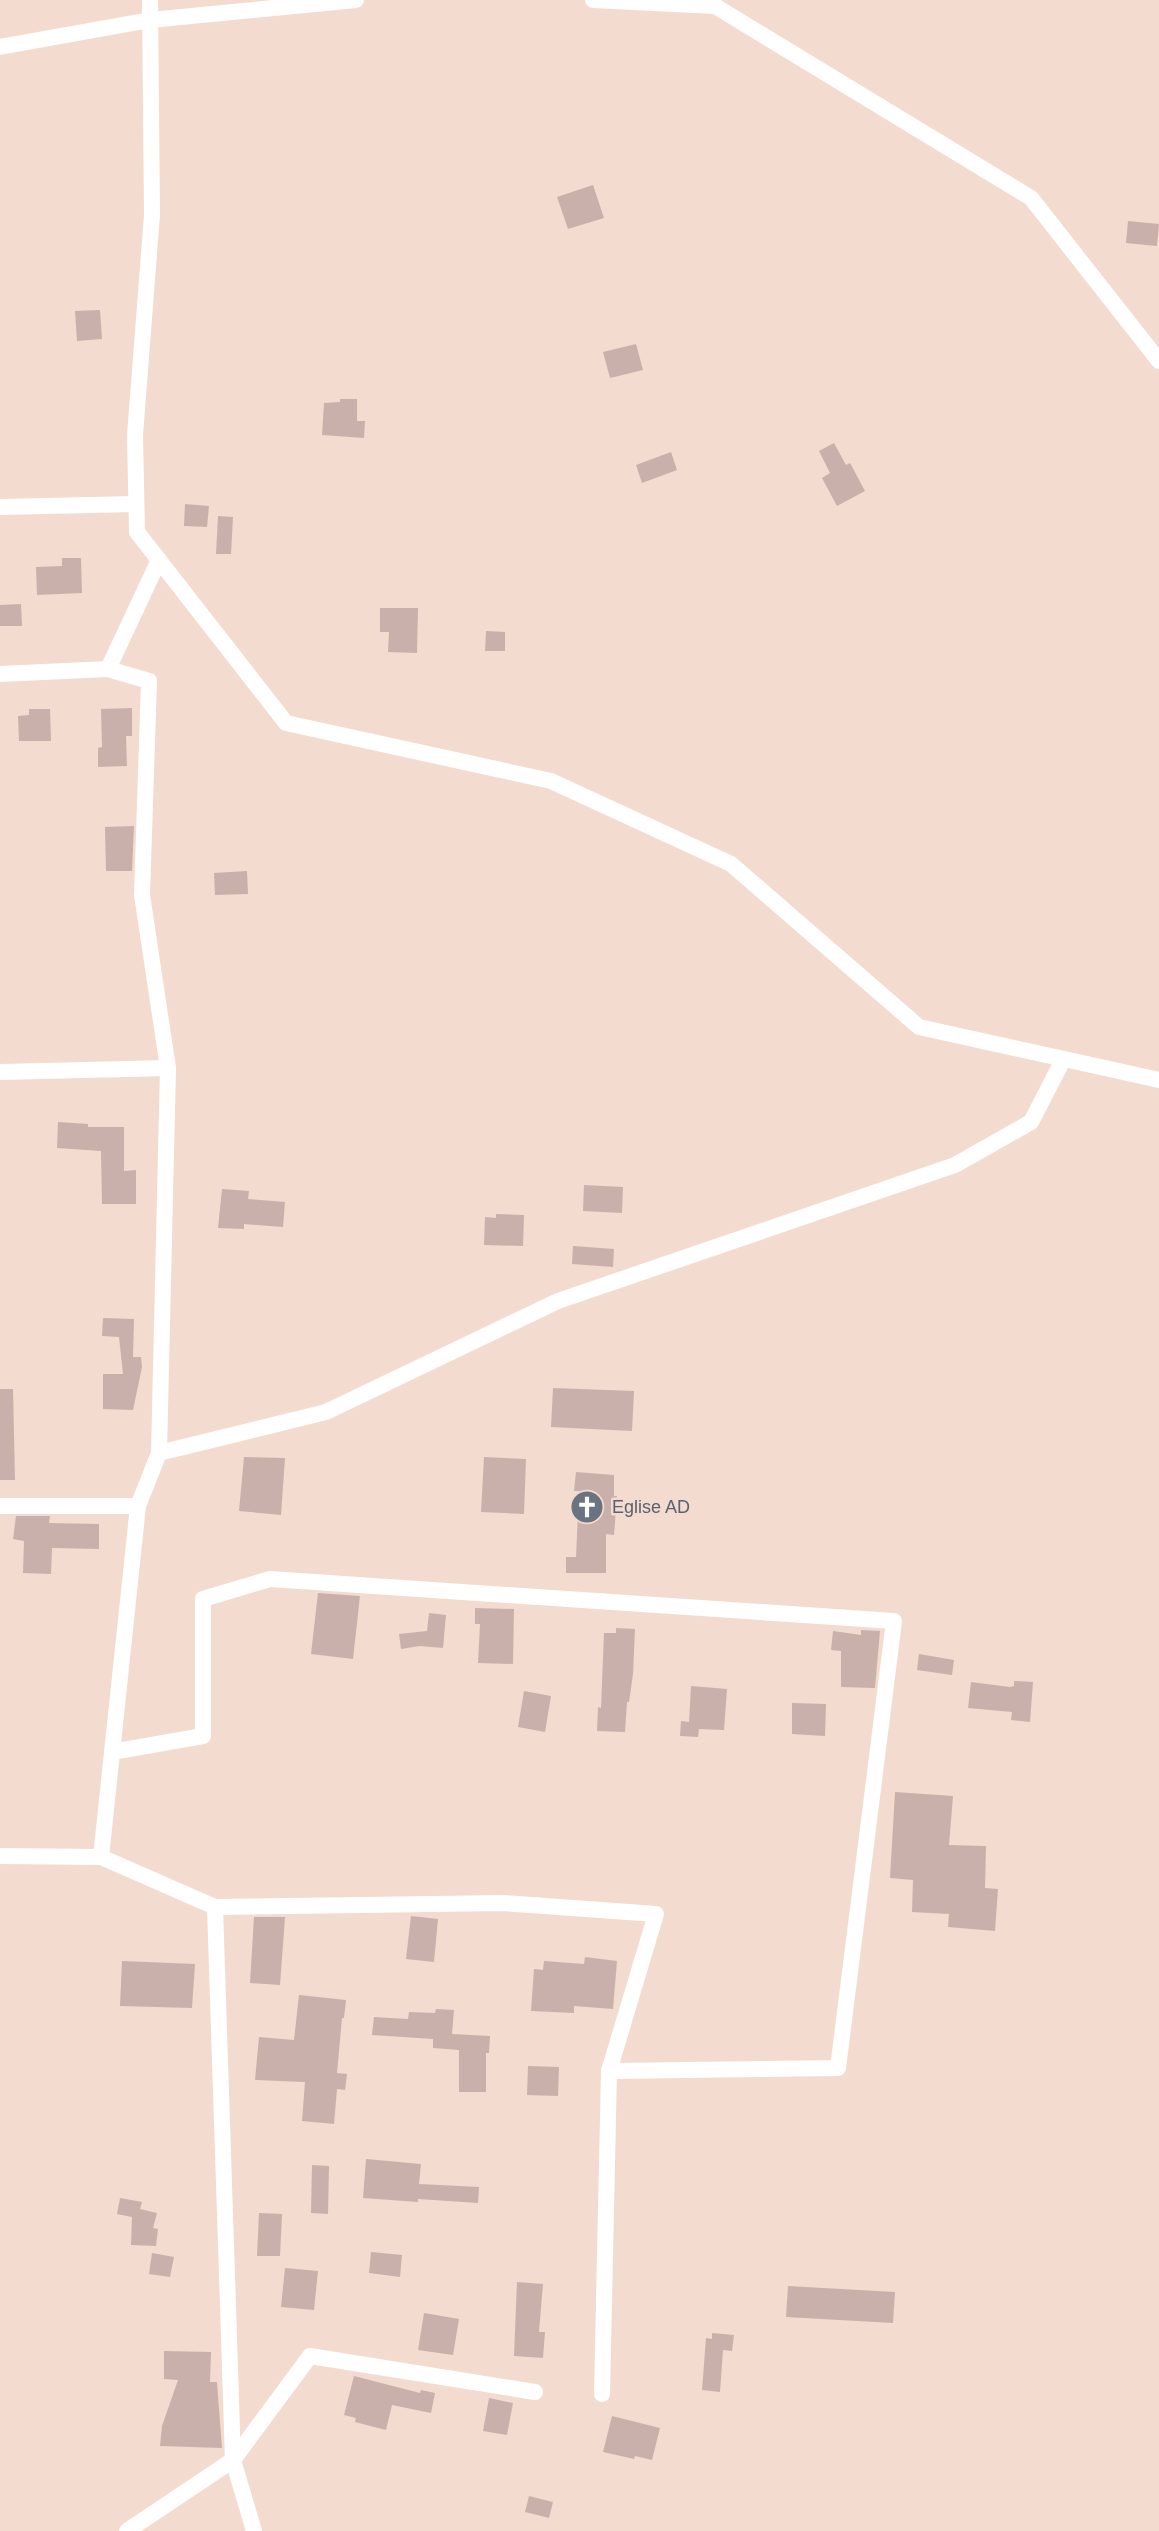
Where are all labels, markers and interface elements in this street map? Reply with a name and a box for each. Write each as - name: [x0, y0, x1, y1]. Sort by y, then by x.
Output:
- church icon: Eglise AD: [568, 1488, 606, 1526]
- place label: Eglise AD: [612, 1497, 690, 1517]

